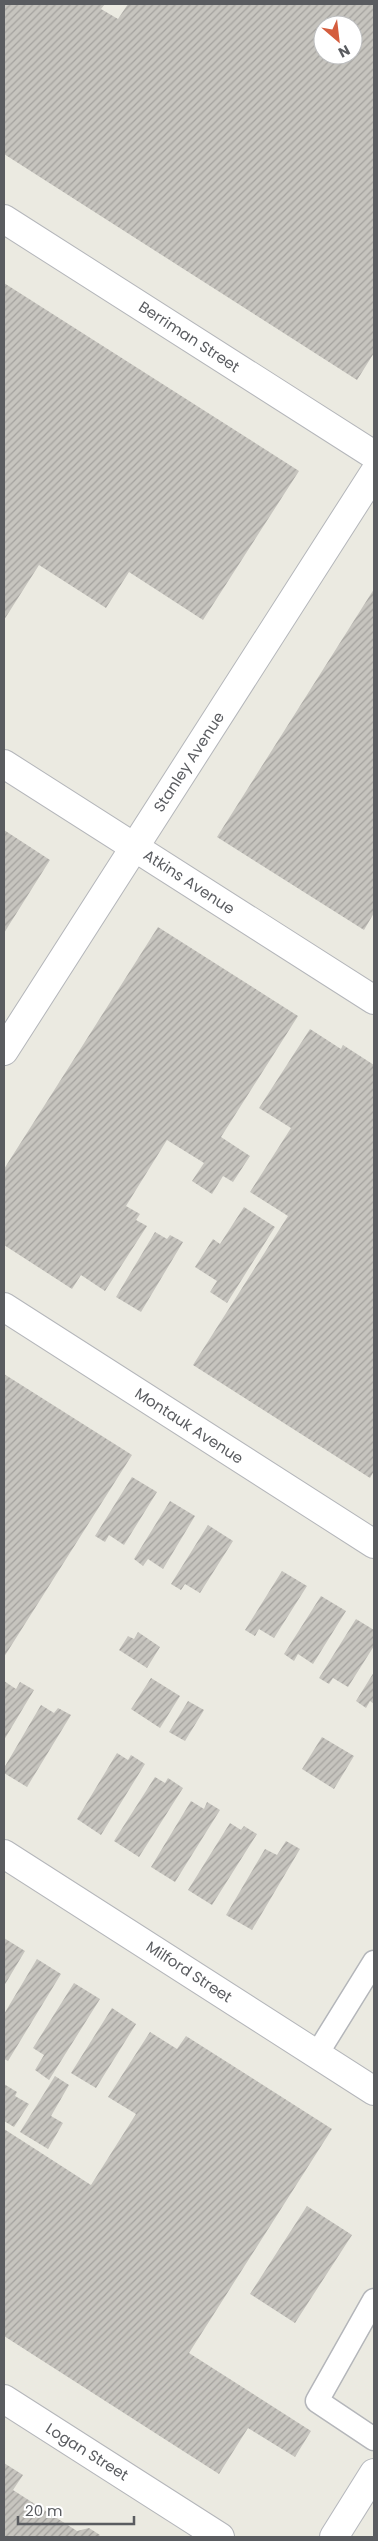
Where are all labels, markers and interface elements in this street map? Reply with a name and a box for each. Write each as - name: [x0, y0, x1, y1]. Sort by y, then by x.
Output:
- north arrow: [313, 15, 363, 65]
- text: N: [335, 40, 353, 63]
- street label: Berriman Street: [135, 296, 244, 377]
- street label: Stanley Avenue: [148, 707, 229, 816]
- street label: Atkins Avenue: [140, 844, 239, 919]
- street label: Montauk Avenue: [131, 1383, 248, 1469]
- street label: Milford Street: [142, 1936, 236, 2007]
- street label: Logan Street: [42, 2418, 133, 2485]
- scale bar: [18, 2494, 134, 2526]
- text: 20 m: [25, 2500, 63, 2521]

